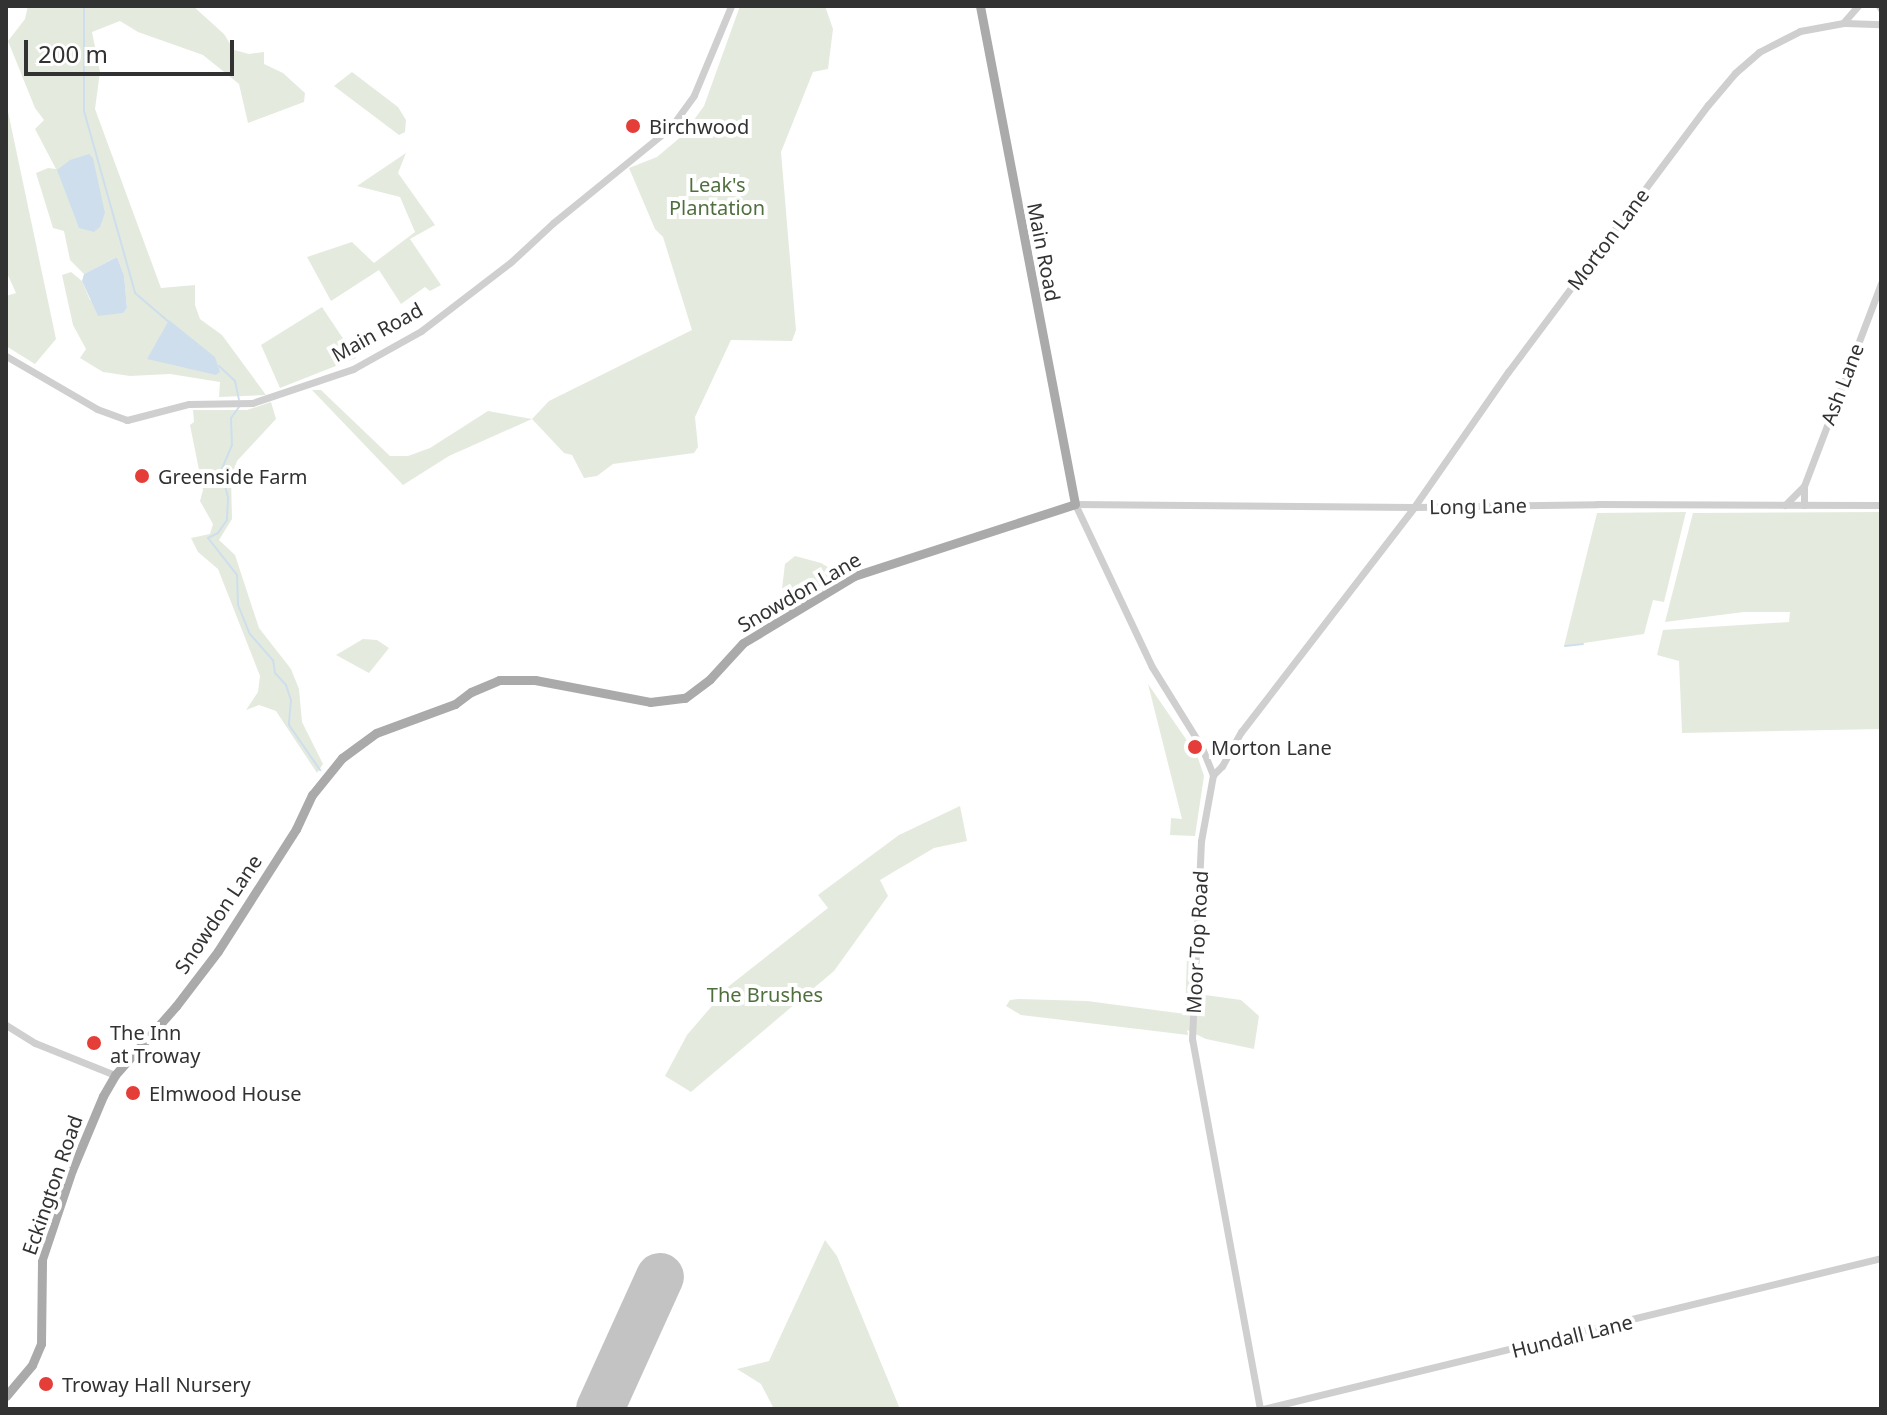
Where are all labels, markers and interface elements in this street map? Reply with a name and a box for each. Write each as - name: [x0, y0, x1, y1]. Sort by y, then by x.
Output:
- scale bar: [28, 24, 238, 74]
- text: 200 m: [38, 37, 108, 70]
- place label: Birchwood: [649, 114, 749, 138]
- marker: Birchwood: [624, 117, 642, 135]
- park label: Leak's Plantation: [669, 173, 765, 220]
- street label: Morton Lane: [1562, 184, 1654, 294]
- street label: Main Road: [1023, 201, 1065, 303]
- street label: Main Road: [327, 297, 427, 367]
- street label: Ash Lane: [1816, 340, 1868, 428]
- place label: Greenside Farm: [158, 464, 307, 488]
- marker: Greenside Farm: [133, 467, 151, 485]
- street label: Long Lane: [1429, 493, 1527, 519]
- street label: Snowdon Lane: [733, 547, 865, 637]
- place label: Morton Lane: [1211, 735, 1332, 759]
- marker: Morton Lane: [1186, 738, 1204, 756]
- street label: Snowdon Lane: [169, 850, 267, 978]
- street label: Moor Top Road: [1181, 870, 1213, 1014]
- park label: The Brushes: [707, 982, 823, 1006]
- place label: The Inn at Troway: [110, 1020, 200, 1067]
- marker: The Inn at Troway: [85, 1034, 103, 1052]
- place label: Elmwood House: [149, 1081, 302, 1105]
- marker: Elmwood House: [124, 1084, 142, 1102]
- street label: Eckington Road: [17, 1112, 87, 1258]
- street label: Hundall Lane: [1509, 1309, 1635, 1363]
- place label: Troway Hall Nursery: [62, 1372, 251, 1396]
- marker: Troway Hall Nursery: [37, 1375, 55, 1393]

